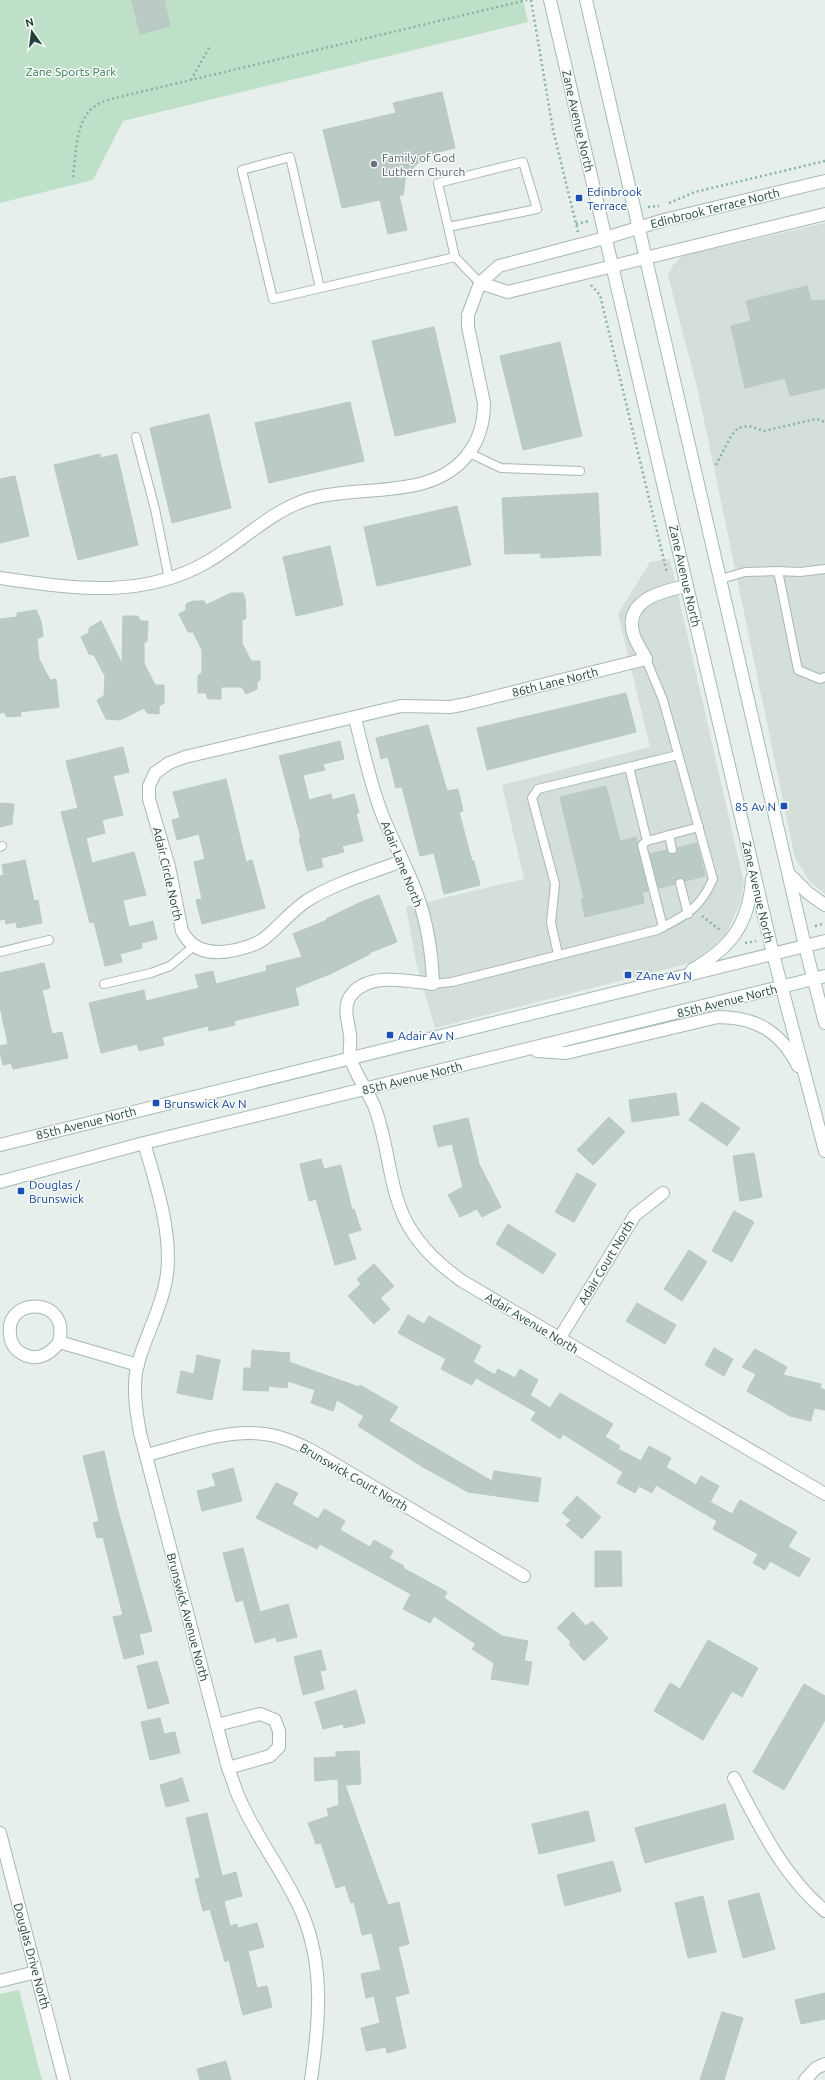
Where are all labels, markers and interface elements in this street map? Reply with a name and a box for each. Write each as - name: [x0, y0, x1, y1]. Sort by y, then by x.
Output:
- north arrow: [12, 12, 52, 52]
- text: N: [24, 15, 35, 29]
- park label: Zane Sports Park: [26, 65, 116, 78]
- street label: Zane Avenue North: [560, 69, 596, 173]
- place label: Family of God Luthern Church: [382, 151, 465, 178]
- marker: Family of God Luthern Church: [369, 159, 379, 169]
- place label: Edinbrook Terrace: [587, 185, 642, 212]
- street label: Edinbrook Terrace North: [649, 186, 781, 230]
- marker: Edinbrook Terrace: [574, 193, 584, 203]
- street label: Zane Avenue North: [667, 524, 703, 628]
- street label: 86th Lane North: [511, 665, 599, 699]
- place label: 85 Av N: [735, 800, 776, 813]
- marker: 85 Av N: [779, 801, 789, 811]
- street label: Adair Lane North: [379, 819, 425, 909]
- street label: Adair Circle North: [151, 826, 185, 922]
- street label: Zane Avenue North: [740, 840, 776, 944]
- place label: ZAne Av N: [636, 969, 692, 982]
- marker: ZAne Av N: [623, 970, 633, 980]
- street label: 85th Avenue North: [676, 982, 778, 1020]
- place label: Adair Av N: [398, 1029, 454, 1042]
- marker: Adair Av N: [385, 1030, 395, 1040]
- street label: 85th Avenue North: [361, 1059, 463, 1097]
- place label: Brunswick Av N: [164, 1097, 247, 1110]
- marker: Brunswick Av N: [151, 1098, 161, 1108]
- street label: 85th Avenue North: [35, 1104, 137, 1142]
- place label: Douglas / Brunswick: [29, 1178, 84, 1205]
- marker: Douglas / Brunswick: [16, 1186, 26, 1196]
- street label: Adair Court North: [576, 1217, 636, 1307]
- street label: Adair Avenue North: [483, 1290, 581, 1356]
- street label: Brunswick Court North: [298, 1441, 410, 1513]
- street label: Brunswick Avenue North: [165, 1551, 211, 1683]
- street label: Douglas Drive North: [12, 1902, 52, 2010]

